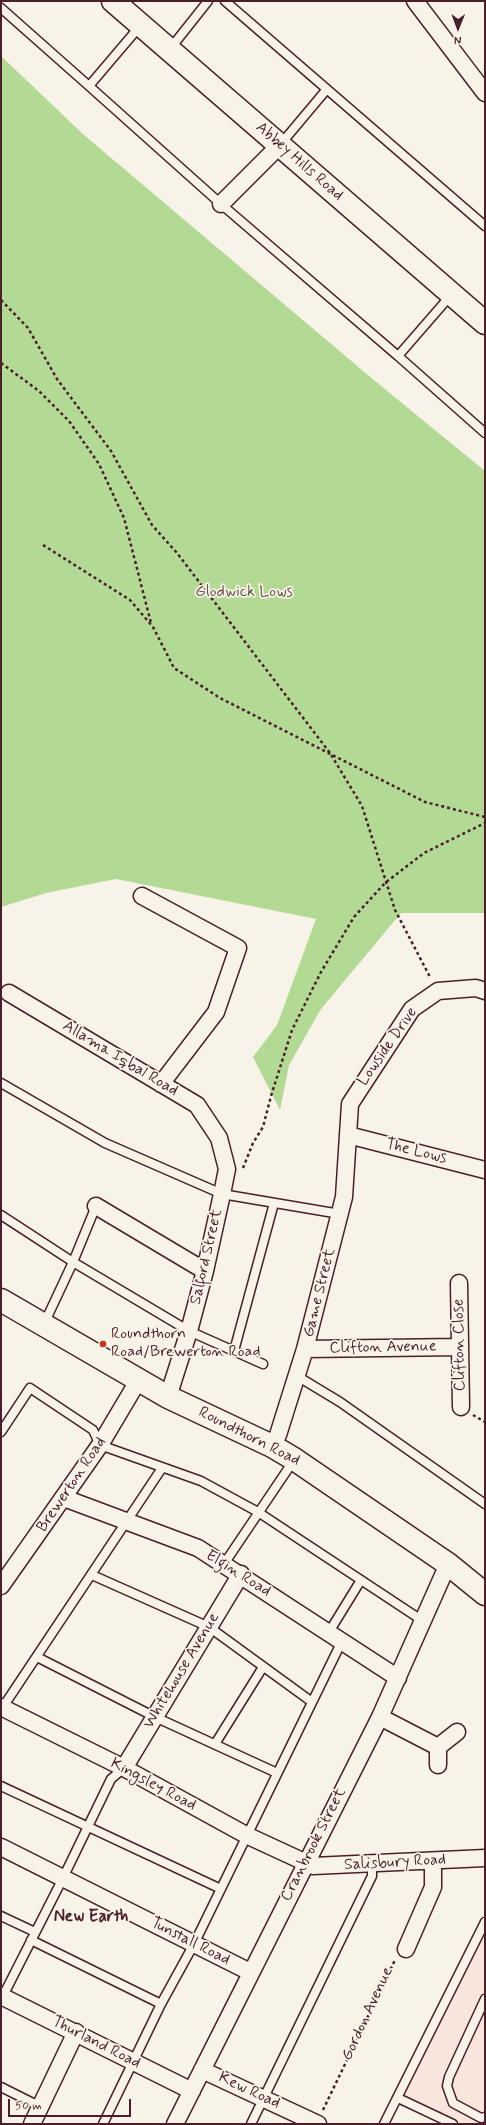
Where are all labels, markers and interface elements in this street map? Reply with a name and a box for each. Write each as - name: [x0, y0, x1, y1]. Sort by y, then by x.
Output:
- north arrow: [438, 8, 478, 48]
- text: N: [454, 33, 462, 47]
- street label: Abbey Hills Road: [251, 119, 347, 205]
- park label: Glodwick Lows: [195, 583, 293, 603]
- street label: Lowside Drive: [354, 1004, 422, 1090]
- street label: Allama Iqbal Road: [59, 1017, 181, 1101]
- street label: The Lows: [384, 1135, 448, 1169]
- street label: Salford Street: [187, 1207, 227, 1307]
- street label: Game Street: [300, 1247, 340, 1339]
- street label: Clifton Close: [450, 1299, 470, 1391]
- place label: Roundthorn Road/Brewerton Road: [111, 1325, 260, 1363]
- street label: Clifton Avenue: [329, 1337, 437, 1359]
- marker: Roundthorn Road/Brewerton Road: [98, 1339, 108, 1349]
- street label: Roundthorn Road: [195, 1403, 303, 1471]
- street label: Brewerton Road: [33, 1434, 111, 1536]
- street label: Elgin Road: [202, 1546, 274, 1602]
- street label: Whitehouse Avenue: [140, 1609, 224, 1733]
- street label: Kingsley Road: [107, 1754, 199, 1816]
- street label: Cranbrook Street: [277, 1785, 351, 1905]
- street label: Salisbury Road: [344, 1851, 446, 1875]
- district label: New Earth: [54, 1907, 128, 1927]
- street label: Tunstall Road: [147, 1914, 233, 1970]
- street label: Gordon Avenue: [338, 1964, 398, 2064]
- street label: Thurland Road: [48, 2012, 144, 2074]
- street label: Kew Road: [215, 2068, 283, 2114]
- scale bar: [10, 2091, 133, 2117]
- text: 50 m: [15, 2098, 42, 2114]

